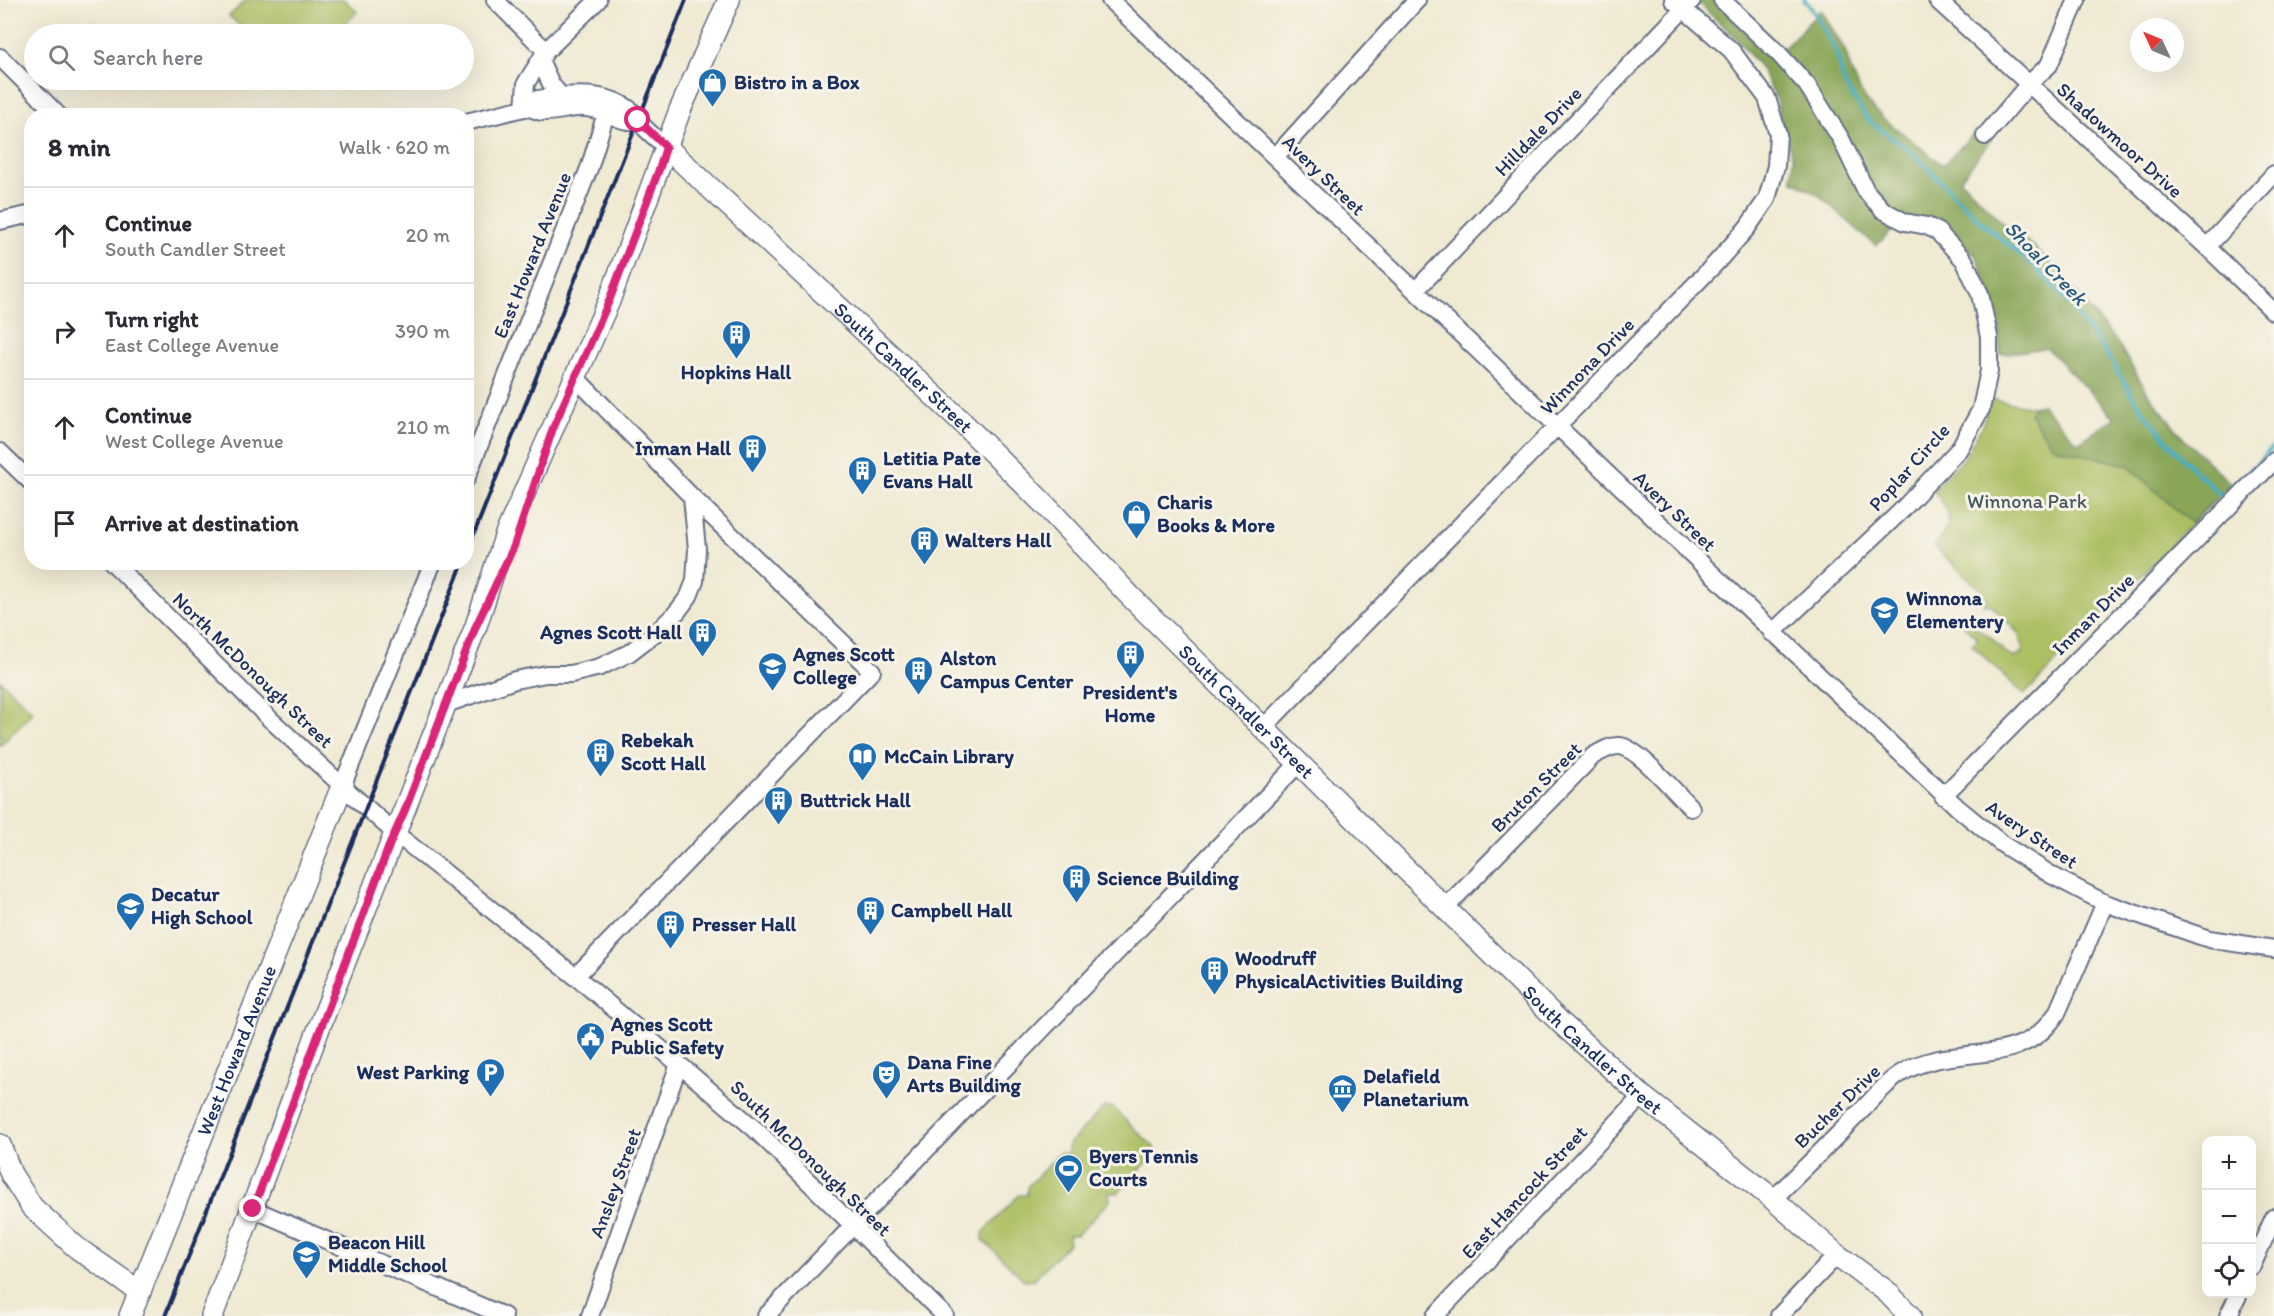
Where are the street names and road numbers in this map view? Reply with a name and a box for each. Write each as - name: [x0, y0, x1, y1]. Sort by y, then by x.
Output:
- street label: Shadowmoor Drive: [2052, 77, 2188, 203]
- street label: Hilldale Drive: [1489, 81, 1587, 181]
- street label: Avery Street: [1278, 130, 1370, 220]
- street label: East Howard Avenue: [488, 168, 576, 342]
- street label: South Candler Street: [829, 297, 978, 438]
- street label: Winnona Drive: [1535, 312, 1639, 420]
- street label: Poplar Circle: [1863, 418, 1955, 516]
- street label: Avery Street: [1629, 466, 1721, 556]
- street label: Inman Drive: [2047, 568, 2139, 660]
- street label: North McDonough Street: [168, 587, 338, 753]
- street label: South Candler Street: [1174, 639, 1319, 784]
- street label: Bruton Street: [1486, 737, 1586, 837]
- street label: Avery Street: [1981, 795, 2083, 873]
- street label: West Howard Avenue: [191, 962, 281, 1139]
- street label: South Candler Street: [1518, 980, 1667, 1120]
- street label: Bucher Drive: [1789, 1059, 1885, 1153]
- street label: South McDonough Street: [726, 1075, 896, 1241]
- street label: East Hancock Street: [1456, 1120, 1592, 1264]
- street label: Ansley Street: [584, 1125, 646, 1241]

